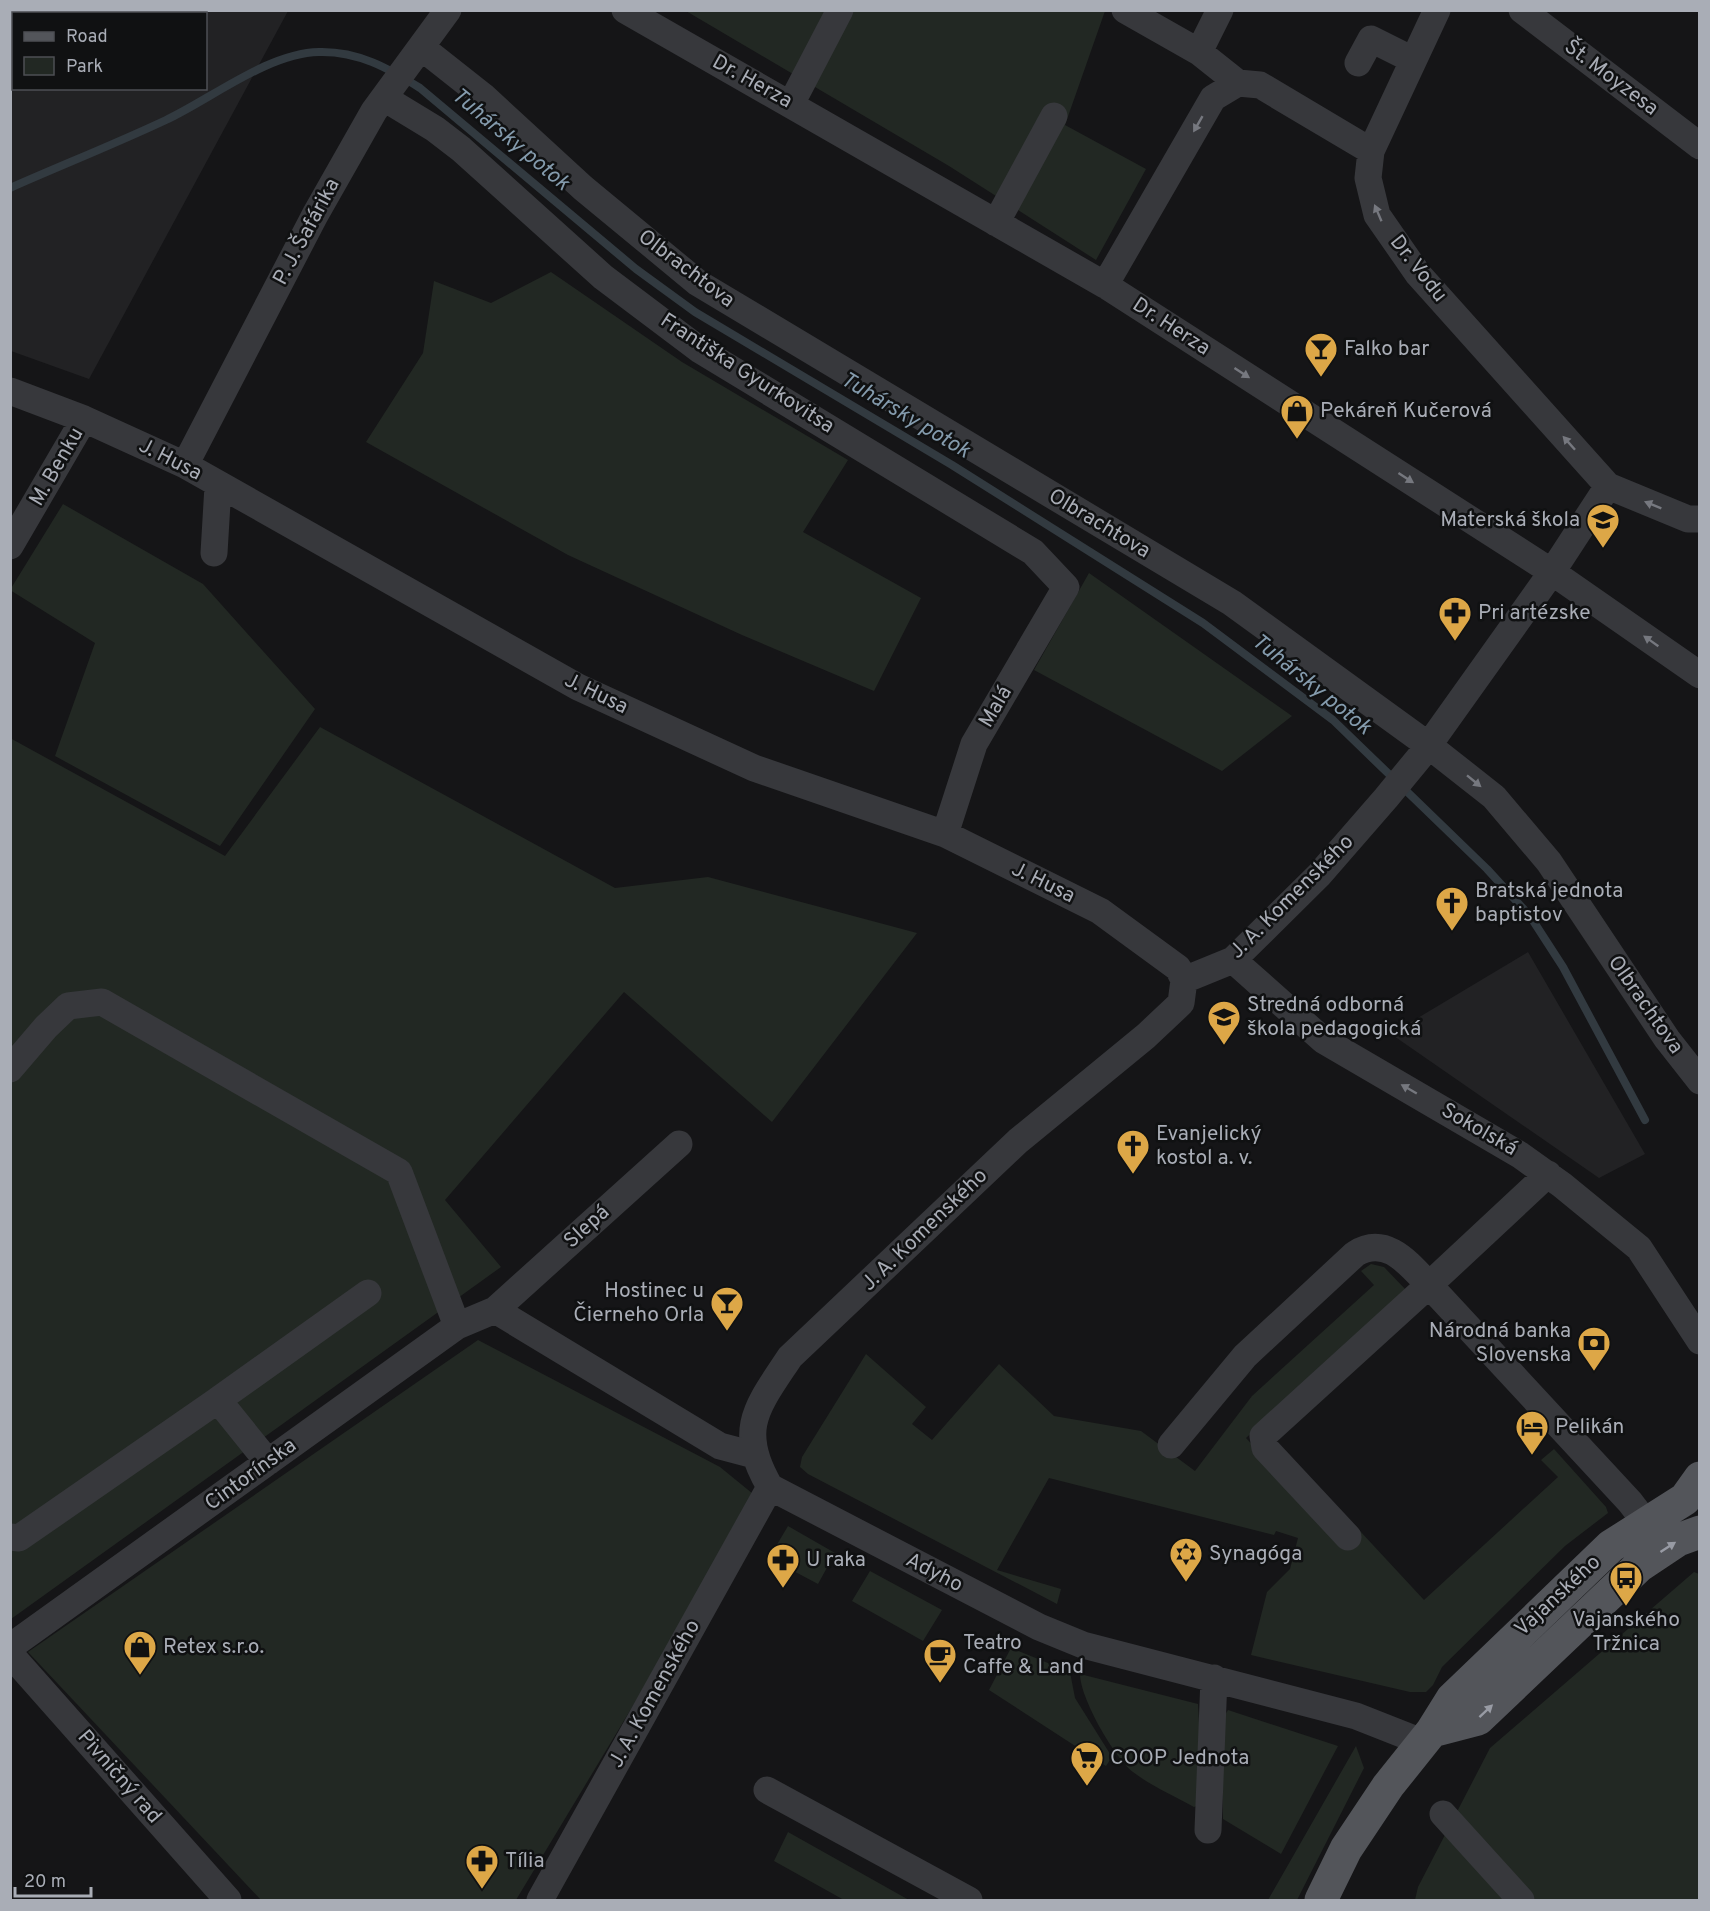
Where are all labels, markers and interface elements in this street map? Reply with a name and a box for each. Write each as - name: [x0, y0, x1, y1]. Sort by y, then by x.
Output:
- legend: [12, 12, 207, 90]
- text: Road: [66, 26, 108, 49]
- street label: Št. Moyzesa: [1558, 33, 1664, 122]
- street label: Dr. Herza: [707, 49, 797, 115]
- text: Park: [66, 56, 103, 79]
- water label: Tuhársky potok: [445, 83, 575, 198]
- one-way arrow: [1193, 116, 1204, 132]
- street label: P. J. Šafárika: [267, 173, 346, 290]
- one-way arrow: [1373, 203, 1383, 221]
- street label: Olbrachtova: [632, 224, 740, 314]
- street label: Dr. Vodu: [1383, 230, 1453, 308]
- street label: Dr. Herza: [1127, 292, 1215, 362]
- street label: Františka Gyurkovitsa: [655, 308, 839, 440]
- bar icon: Falko bar: [1303, 331, 1339, 378]
- place label: Falko bar: [1344, 336, 1429, 363]
- water label: Tuhársky potok: [835, 367, 975, 466]
- one-way arrow: [1234, 367, 1251, 378]
- shop icon: Pekáreň Kučerová: [1279, 393, 1315, 440]
- place label: Pekáreň Kučerová: [1320, 398, 1492, 425]
- street label: M. Benku: [24, 423, 90, 511]
- street label: J. Husa: [134, 433, 206, 487]
- one-way arrow: [1563, 436, 1576, 451]
- one-way arrow: [1398, 472, 1414, 484]
- street label: Olbrachtova: [1043, 483, 1155, 565]
- one-way arrow: [1644, 500, 1662, 510]
- school or university icon: Materská škola: [1585, 502, 1621, 549]
- place label: Materská škola: [1440, 507, 1580, 534]
- pharmacy icon: Pri artézske: [1437, 595, 1473, 642]
- place label: Pri artézske: [1478, 600, 1590, 627]
- water label: Tuhársky potok: [1246, 629, 1377, 742]
- one-way arrow: [1644, 635, 1660, 647]
- street label: J. Husa: [560, 667, 632, 721]
- street label: Malá: [973, 681, 1019, 733]
- one-way arrow: [1466, 775, 1482, 788]
- street label: J. A. Komenského: [1224, 829, 1360, 965]
- street label: J. Husa: [1007, 856, 1079, 910]
- place label: Bratská jednota baptistov: [1475, 878, 1623, 929]
- church icon: Bratská jednota baptistov: [1434, 885, 1470, 932]
- street label: Olbrachtova: [1601, 950, 1689, 1060]
- place label: Stredná odborná škola pedagogická: [1247, 992, 1421, 1043]
- school or university icon: Stredná odborná škola pedagogická: [1206, 999, 1242, 1046]
- one-way arrow: [1401, 1084, 1417, 1095]
- street label: Sokolská: [1436, 1097, 1522, 1163]
- place label: Evanjelický kostol a. v.: [1156, 1121, 1262, 1172]
- church icon: Evanjelický kostol a. v.: [1115, 1128, 1151, 1175]
- street label: J. A. Komenského: [856, 1163, 994, 1297]
- street label: Slepá: [558, 1199, 616, 1255]
- place label: Hostinec u Čierneho Orla: [573, 1278, 704, 1329]
- bar icon: Hostinec u Čierneho Orla: [709, 1285, 745, 1332]
- place label: Národná banka Slovenska: [1429, 1318, 1571, 1369]
- bank icon: Národná banka Slovenska: [1576, 1325, 1612, 1372]
- hotel icon: Pelikán: [1514, 1409, 1550, 1456]
- place label: Pelikán: [1555, 1414, 1624, 1441]
- street label: Cintorínska: [200, 1433, 302, 1517]
- synagogue icon: Synagóga: [1168, 1536, 1204, 1583]
- place label: Synagóga: [1209, 1541, 1302, 1568]
- one-way arrow: [1660, 1541, 1676, 1552]
- pharmacy icon: U raka: [765, 1542, 801, 1589]
- place label: U raka: [806, 1547, 866, 1574]
- street label: Adyho: [901, 1547, 967, 1599]
- street label: Vajanského: [1509, 1549, 1607, 1643]
- bus stop icon: Vajanského Tržnica: [1608, 1560, 1644, 1607]
- place label: Vajanského Tržnica: [1572, 1607, 1680, 1658]
- street label: J. A. Komenského: [603, 1615, 707, 1773]
- shop icon: Retex s.r.o.: [122, 1629, 158, 1676]
- place label: Teatro Caffe & Land: [963, 1630, 1084, 1681]
- place label: Retex s.r.o.: [163, 1634, 264, 1661]
- cafe icon: Teatro Caffe & Land: [922, 1637, 958, 1684]
- one-way arrow: [1479, 1705, 1493, 1719]
- street label: Pivničný rad: [71, 1724, 167, 1830]
- supermarket icon: COOP Jednota: [1069, 1740, 1105, 1787]
- place label: COOP Jednota: [1110, 1745, 1249, 1772]
- pharmacy icon: Tília: [464, 1843, 500, 1890]
- place label: Tília: [505, 1848, 544, 1875]
- scale bar: [15, 1860, 92, 1898]
- text: 20 m: [24, 1871, 66, 1894]

